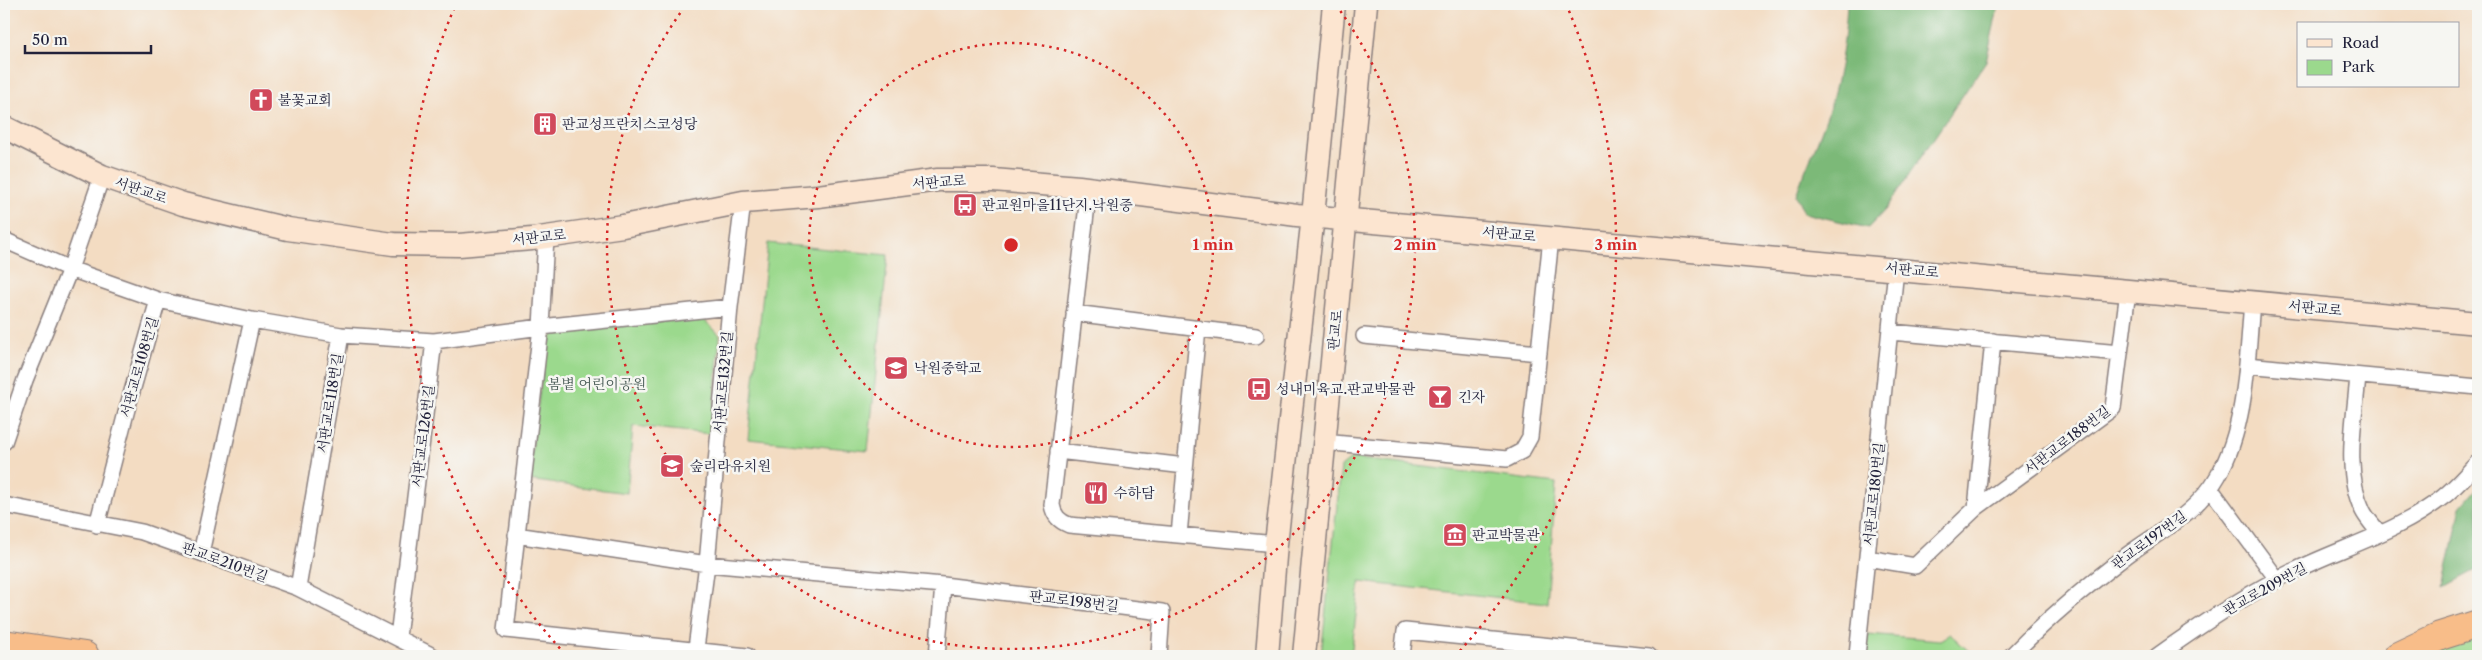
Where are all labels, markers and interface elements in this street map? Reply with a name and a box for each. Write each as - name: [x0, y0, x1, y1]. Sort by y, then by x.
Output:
- scale bar: [25, 22, 151, 54]
- legend: [2297, 22, 2460, 88]
- text: 50 m: [32, 30, 68, 49]
- text: Road: [2342, 33, 2379, 52]
- text: Park: [2342, 57, 2376, 76]
- church icon: 불꽃교회: [248, 87, 274, 113]
- place label: 불꽃교회: [278, 91, 332, 109]
- building icon: 판교성프란치스코성당: [532, 111, 558, 137]
- place label: 판교성프란치스코성당: [562, 115, 698, 133]
- street label: 서판교로: [911, 171, 967, 193]
- street label: 서판교로: [112, 173, 170, 207]
- bus stop icon: 판교원마을11단지.낙원중: [952, 192, 978, 218]
- place label: 판교원마을11단지.낙원중: [982, 196, 1133, 214]
- street label: 서판교로: [1481, 223, 1537, 245]
- street label: 서판교로: [511, 225, 567, 249]
- text: 1 min: [1192, 235, 1234, 254]
- text: 2 min: [1393, 235, 1437, 254]
- text: 3 min: [1595, 235, 1638, 254]
- centre of rings: [1002, 236, 1020, 254]
- street label: 서판교로: [1884, 259, 1940, 281]
- street label: 서판교로: [2287, 297, 2343, 319]
- street label: 판교로: [1324, 308, 1346, 351]
- street label: 서판교로108번길: [116, 314, 162, 420]
- street label: 서판교로132번길: [710, 330, 736, 434]
- street label: 서판교로118번길: [313, 352, 347, 454]
- school or university icon: 낙원중학교: [883, 355, 909, 381]
- place label: 낙원중학교: [914, 359, 982, 377]
- park label: 봄볕 어린이공원: [548, 375, 646, 393]
- bus stop icon: 성내미육교.판교박물관: [1246, 376, 1272, 402]
- place label: 성내미육교.판교박물관: [1276, 380, 1415, 398]
- street label: 서판교로126번길: [408, 384, 438, 488]
- bar icon: 긴자: [1427, 384, 1453, 410]
- place label: 긴자: [1458, 388, 1486, 406]
- street label: 서판교로188번길: [2020, 402, 2114, 478]
- street label: 서판교로180번길: [1860, 441, 1888, 547]
- school or university icon: 숲리라유치원: [659, 453, 685, 479]
- place label: 숲리라유치원: [690, 457, 771, 475]
- restaurant icon: 수하담: [1083, 480, 1109, 506]
- place label: 수하담: [1114, 484, 1155, 502]
- street label: 판교로197번길: [2108, 507, 2190, 573]
- museum icon: 판교박물관: [1442, 522, 1468, 548]
- place label: 판교박물관: [1472, 526, 1540, 544]
- street label: 판교로210번길: [179, 538, 271, 586]
- street label: 판교로209번길: [2220, 559, 2310, 619]
- street label: 판교로198번길: [1028, 587, 1120, 615]

